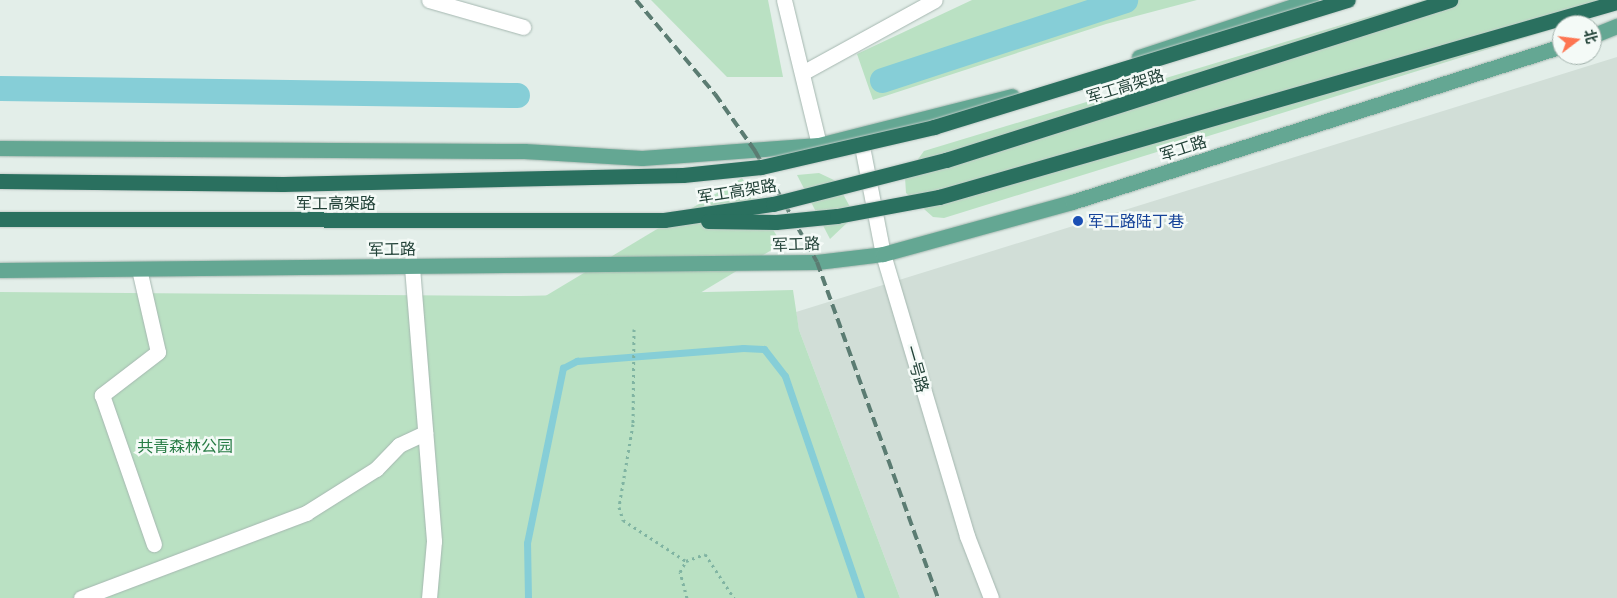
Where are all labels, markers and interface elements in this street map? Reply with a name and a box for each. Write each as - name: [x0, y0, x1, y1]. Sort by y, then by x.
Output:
- north arrow: [1552, 15, 1602, 65]
- text: 北: [1581, 27, 1601, 45]
- street label: 军工高架路: [1084, 65, 1166, 107]
- street label: 军工路: [1157, 131, 1209, 165]
- street label: 军工高架路: [696, 175, 778, 207]
- street label: 军工高架路: [296, 193, 376, 213]
- place label: 军工路陆丁巷: [1088, 211, 1184, 231]
- marker: 军工路陆丁巷: [1072, 215, 1084, 227]
- street label: 军工路: [772, 234, 820, 254]
- street label: 军工路: [368, 239, 416, 259]
- street label: 一号路: [901, 343, 933, 395]
- park label: 共青森林公园: [137, 436, 233, 456]

